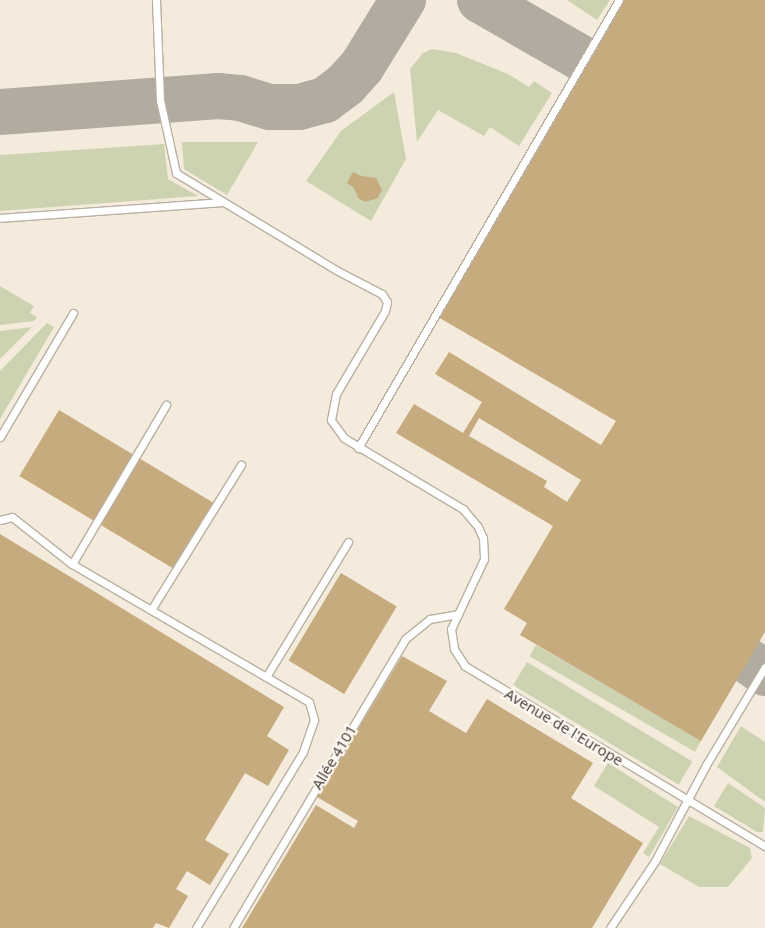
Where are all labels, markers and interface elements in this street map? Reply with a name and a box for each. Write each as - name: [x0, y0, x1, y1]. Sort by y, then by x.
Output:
- street label: Avenue de l'Europe: [502, 685, 626, 769]
- street label: Allée 4101: [308, 721, 360, 793]

